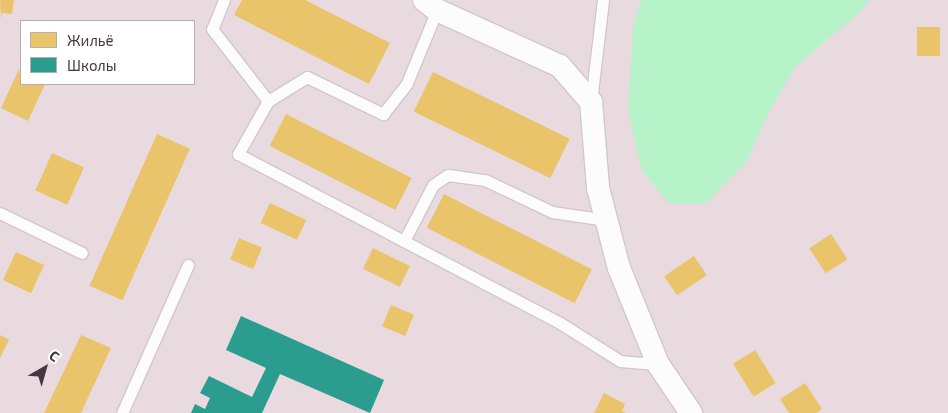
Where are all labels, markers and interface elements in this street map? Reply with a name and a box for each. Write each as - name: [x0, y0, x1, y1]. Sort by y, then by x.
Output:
- legend: [20, 20, 195, 85]
- text: Жильё: [67, 31, 114, 49]
- text: Школы: [67, 56, 117, 74]
- north arrow: [20, 343, 70, 393]
- text: С: [46, 347, 63, 365]

